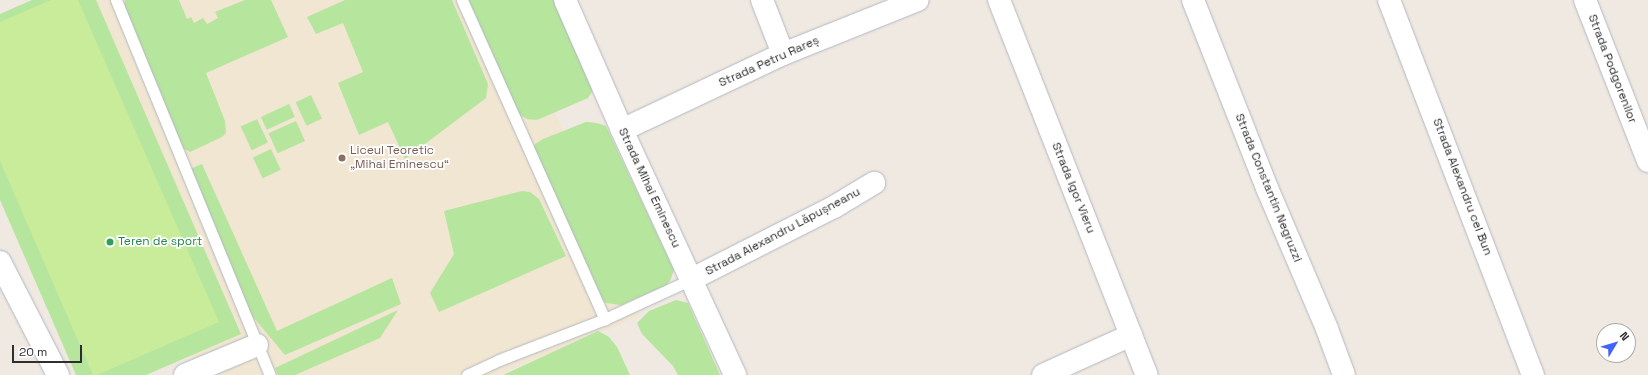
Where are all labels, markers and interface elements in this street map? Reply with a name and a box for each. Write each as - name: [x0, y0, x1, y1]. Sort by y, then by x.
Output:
- street label: Strada Podgorenilor: [1585, 12, 1639, 126]
- street label: Strada Petru Rareș: [717, 33, 821, 91]
- street label: Strada Constantin Negruzzi: [1232, 112, 1304, 264]
- street label: Strada Alexandru cel Bun: [1429, 116, 1495, 258]
- street label: Strada Mihai Eminescu: [615, 126, 683, 250]
- street label: Strada Igor Vieru: [1048, 141, 1098, 235]
- place label: Liceul Teoretic „Mihai Eminescu“: [350, 144, 449, 172]
- marker: Liceul Teoretic „Mihai Eminescu“: [337, 153, 347, 163]
- street label: Strada Alexandru Lăpușneanu: [703, 185, 863, 279]
- place label: Teren de sport: [118, 235, 202, 249]
- marker: Teren de sport: [105, 237, 115, 247]
- north arrow: [1596, 323, 1636, 363]
- text: N: [1617, 329, 1632, 343]
- scale bar: [14, 337, 84, 363]
- text: 20 m: [19, 344, 47, 360]

